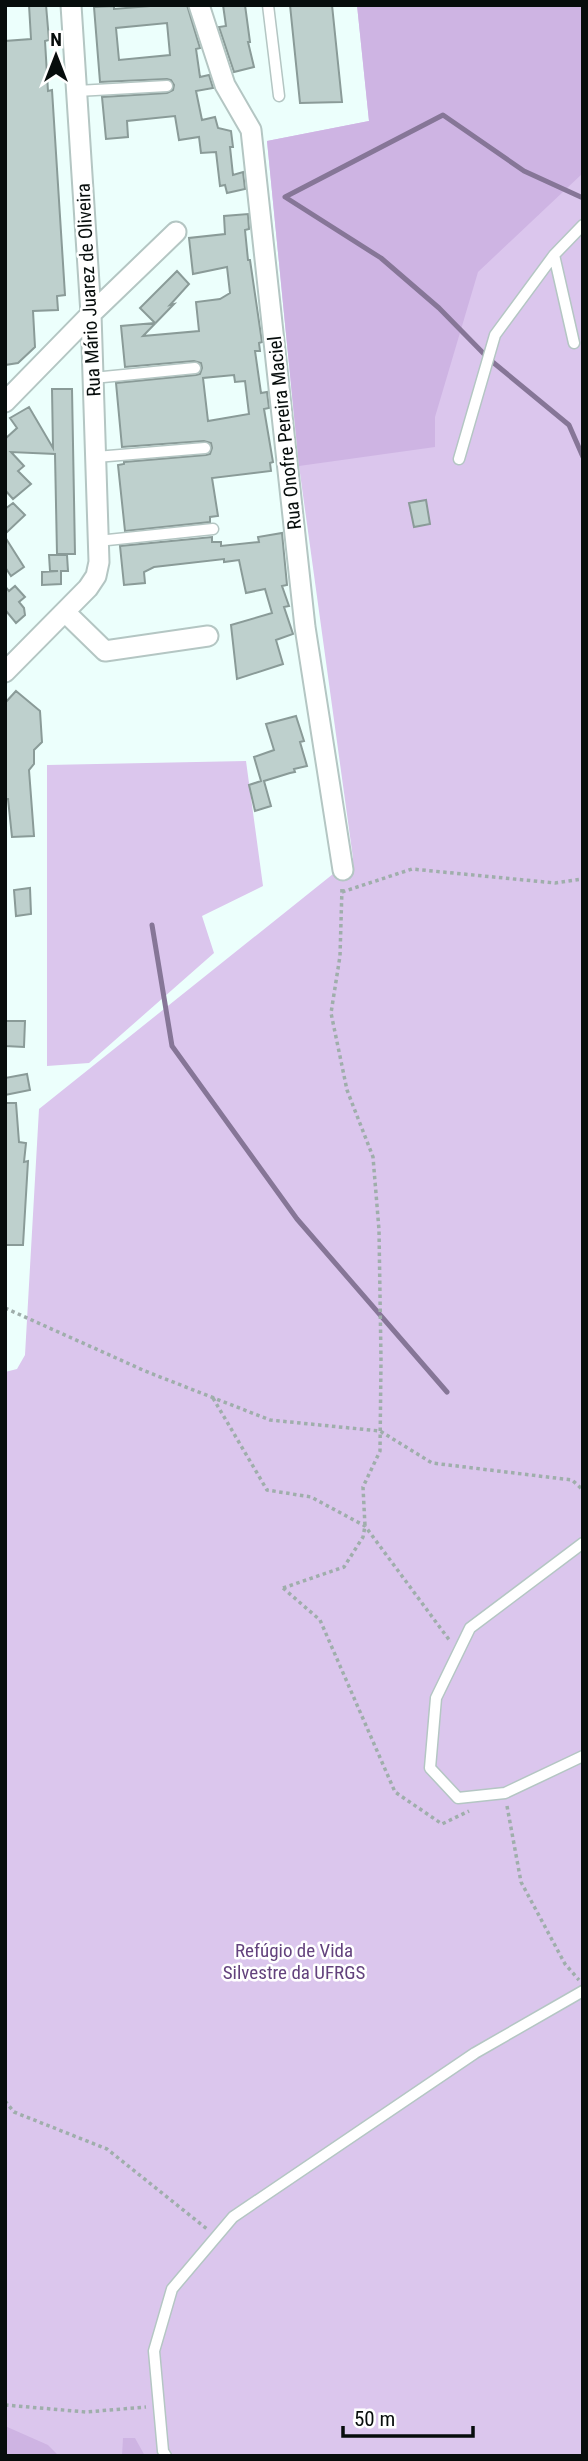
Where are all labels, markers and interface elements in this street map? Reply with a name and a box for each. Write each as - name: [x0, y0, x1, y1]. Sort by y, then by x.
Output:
- north arrow: [21, 21, 91, 91]
- text: N: [50, 28, 62, 51]
- street label: Rua Mário Juarez de Oliveira: [71, 183, 106, 397]
- street label: Rua Onofre Pereira Maciel: [263, 335, 306, 531]
- park label: Refúgio de Vida Silvestre da UFRGS: [223, 1939, 365, 1984]
- scale bar: [343, 2394, 472, 2438]
- text: 50 m: [354, 2407, 395, 2431]

